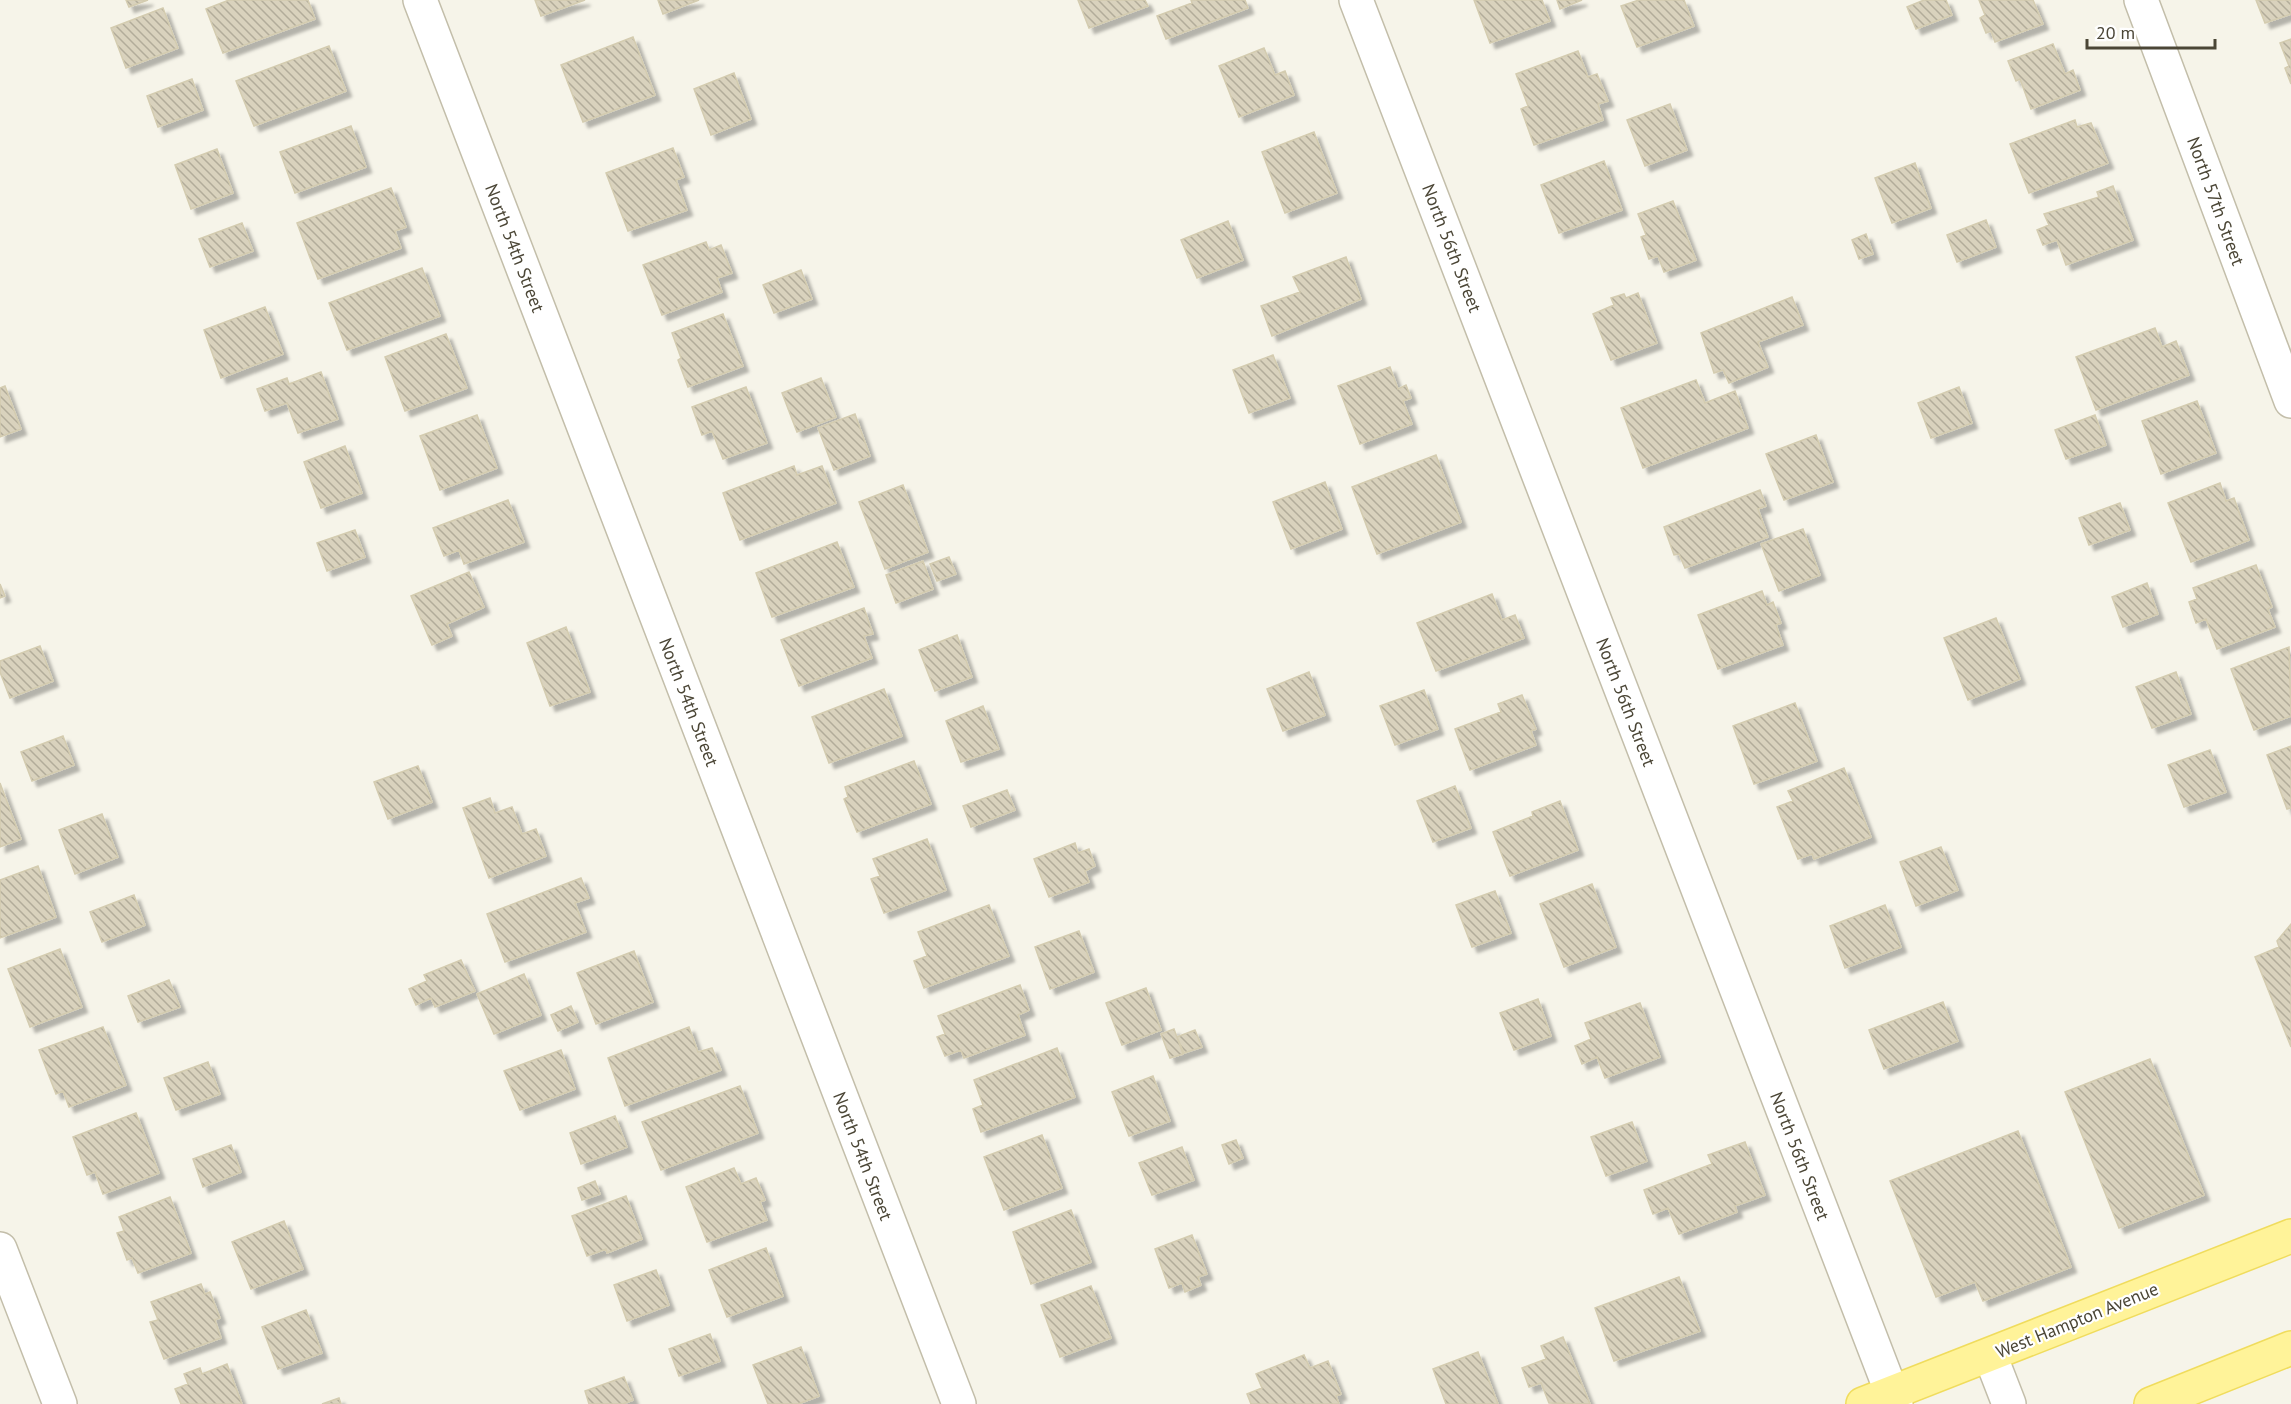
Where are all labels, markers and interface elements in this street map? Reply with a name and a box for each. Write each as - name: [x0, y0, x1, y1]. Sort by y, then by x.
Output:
- scale bar: [2087, 12, 2214, 50]
- text: 20 m: [2096, 21, 2135, 44]
- street label: North 57th Street: [2182, 134, 2250, 268]
- street label: North 54th Street: [480, 181, 550, 315]
- street label: North 56th Street: [1417, 181, 1487, 315]
- street label: North 54th Street: [654, 635, 724, 769]
- street label: North 56th Street: [1591, 635, 1661, 769]
- street label: North 54th Street: [828, 1089, 898, 1223]
- street label: North 56th Street: [1765, 1089, 1835, 1223]
- street label: West Hampton Avenue: [1992, 1277, 2162, 1363]

